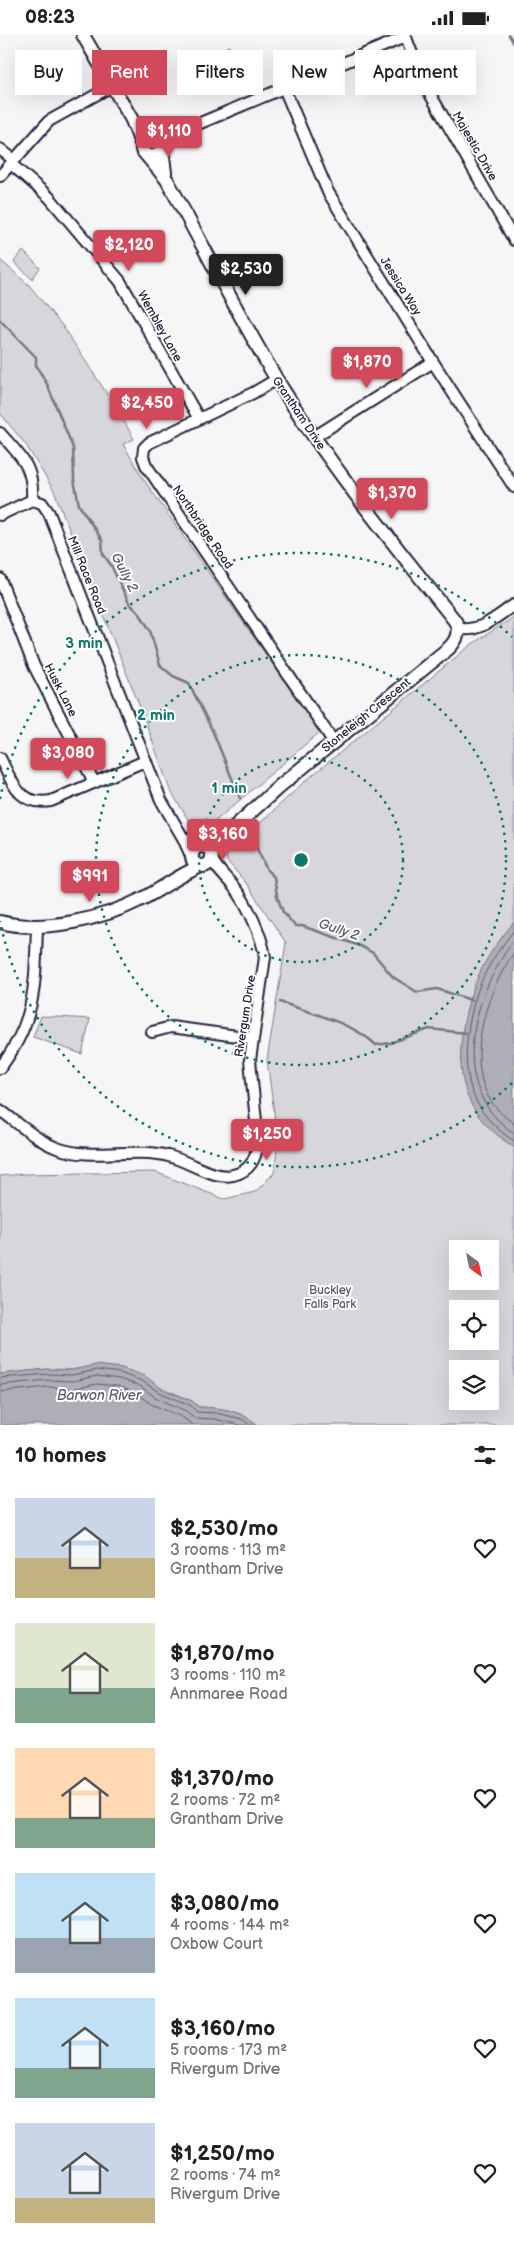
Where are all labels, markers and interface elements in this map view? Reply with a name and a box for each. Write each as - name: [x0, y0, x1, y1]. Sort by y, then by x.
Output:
- text: 08:23: [25, 6, 75, 29]
- chip: Buy: [15, 50, 82, 95]
- chip: Rent: [92, 50, 167, 95]
- chip: Filters: [177, 50, 263, 95]
- chip: New: [273, 50, 345, 95]
- chip: Apartment: [355, 50, 476, 95]
- street label: Majestic Drive: [449, 109, 500, 184]
- pin: $1,110: [128, 115, 210, 158]
- text: $1,110: [147, 122, 191, 141]
- pin: $2,120: [88, 229, 170, 272]
- text: $2,120: [104, 236, 154, 255]
- pin: $2,530: [205, 253, 287, 296]
- street label: Jessica Way: [377, 254, 425, 319]
- text: $2,530: [220, 260, 272, 279]
- street label: Wembley Lane: [134, 288, 185, 364]
- pin: $1,870: [326, 347, 408, 389]
- text: $1,870: [342, 353, 392, 372]
- street label: Grantham Drive: [269, 374, 329, 453]
- pin: $2,450: [106, 387, 188, 430]
- text: $2,450: [121, 394, 173, 413]
- pin: $1,370: [351, 477, 433, 520]
- street label: Northbridge Road: [169, 483, 236, 572]
- text: $1,370: [368, 484, 416, 503]
- street label: Mill Race Road: [64, 534, 109, 617]
- water label: Gully 2: [108, 550, 142, 595]
- text: 3 min: [65, 634, 103, 653]
- street label: Husk Lane: [41, 661, 80, 719]
- street label: Stoneleigh Crescent: [319, 675, 414, 756]
- text: 2 min: [137, 706, 175, 725]
- pin: $3,080: [27, 737, 109, 780]
- text: $3,080: [42, 744, 95, 763]
- text: 1 min: [211, 779, 247, 798]
- pin: $3,160: [182, 819, 264, 861]
- text: $3,160: [198, 825, 248, 844]
- centre of rings: [292, 851, 310, 869]
- pin: $991: [60, 861, 120, 903]
- text: $991: [72, 867, 108, 886]
- water label: Gully 2: [316, 915, 361, 944]
- street label: Rivergum Drive: [232, 974, 259, 1058]
- pin: $1,250: [226, 1119, 308, 1161]
- text: $1,250: [242, 1125, 292, 1144]
- north arrow: [449, 1240, 499, 1290]
- map controls: [449, 1240, 499, 1410]
- park label: Buckley Falls Park: [304, 1283, 356, 1312]
- button: locate: [449, 1300, 499, 1350]
- button: layers: [449, 1360, 499, 1410]
- water label: Barwon River: [57, 1387, 142, 1404]
- icon: filters: [471, 1441, 499, 1469]
- text: 10 homes: [15, 1443, 106, 1468]
- text: $2,530/mo: [170, 1516, 278, 1541]
- icon: home: [55, 1518, 115, 1578]
- icon: heart: [471, 1534, 499, 1562]
- text: 3 rooms · 113 m²: [170, 1541, 286, 1560]
- text: Grantham Drive: [170, 1560, 284, 1579]
- text: $1,870/mo: [170, 1641, 274, 1666]
- icon: home: [55, 1643, 115, 1703]
- icon: heart: [471, 1659, 499, 1687]
- text: 3 rooms · 110 m²: [170, 1666, 286, 1685]
- text: Annmaree Road: [170, 1685, 288, 1704]
- text: $1,370/mo: [170, 1766, 274, 1791]
- icon: home: [55, 1768, 115, 1828]
- icon: heart: [471, 1784, 499, 1812]
- text: 2 rooms · 72 m²: [170, 1791, 280, 1810]
- text: Grantham Drive: [170, 1810, 284, 1829]
- text: $3,080/mo: [170, 1891, 279, 1916]
- icon: home: [55, 1893, 115, 1953]
- icon: heart: [471, 1909, 499, 1937]
- text: 4 rooms · 144 m²: [170, 1916, 289, 1935]
- text: Oxbow Court: [170, 1935, 263, 1954]
- text: $3,160/mo: [170, 2016, 275, 2041]
- icon: home: [55, 2018, 115, 2078]
- icon: heart: [471, 2034, 499, 2062]
- text: 5 rooms · 173 m²: [170, 2041, 287, 2060]
- text: Rivergum Drive: [170, 2060, 280, 2079]
- text: $1,250/mo: [170, 2141, 275, 2166]
- icon: home: [55, 2143, 115, 2203]
- icon: heart: [471, 2159, 499, 2187]
- text: 2 rooms · 74 m²: [170, 2166, 281, 2185]
- text: Rivergum Drive: [170, 2185, 280, 2204]

